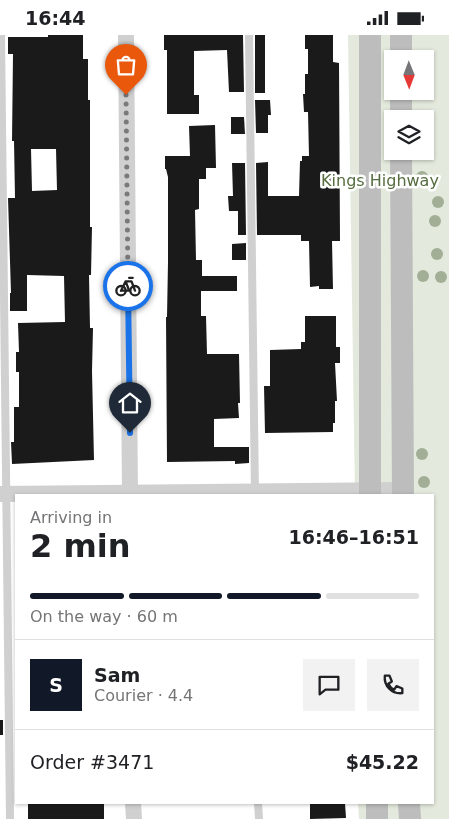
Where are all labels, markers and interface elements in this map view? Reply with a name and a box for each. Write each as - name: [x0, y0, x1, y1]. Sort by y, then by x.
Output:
- text: 16:44: [25, 7, 85, 29]
- pin: [105, 44, 147, 95]
- north arrow: [384, 50, 434, 100]
- map controls: [384, 50, 434, 160]
- icon: bag: [112, 51, 140, 79]
- button: layers: [384, 110, 434, 160]
- park label: Kings Highway: [321, 171, 439, 190]
- courier: [103, 261, 153, 311]
- icon: bike: [114, 272, 142, 300]
- pin: [109, 382, 151, 433]
- icon: home: [116, 389, 144, 417]
- text: Arriving in: [30, 508, 112, 527]
- text: 16:46–16:51: [289, 526, 419, 548]
- text: 2 min: [30, 527, 131, 565]
- text: On the way · 60 m: [30, 607, 178, 626]
- button: chat: [303, 659, 355, 711]
- button: phone: [367, 659, 419, 711]
- text: Sam: [94, 664, 140, 686]
- text: S: [49, 674, 63, 696]
- text: Courier · 4.4: [94, 686, 193, 705]
- text: Order #3471: [30, 751, 154, 773]
- text: $45.22: [346, 751, 419, 773]

